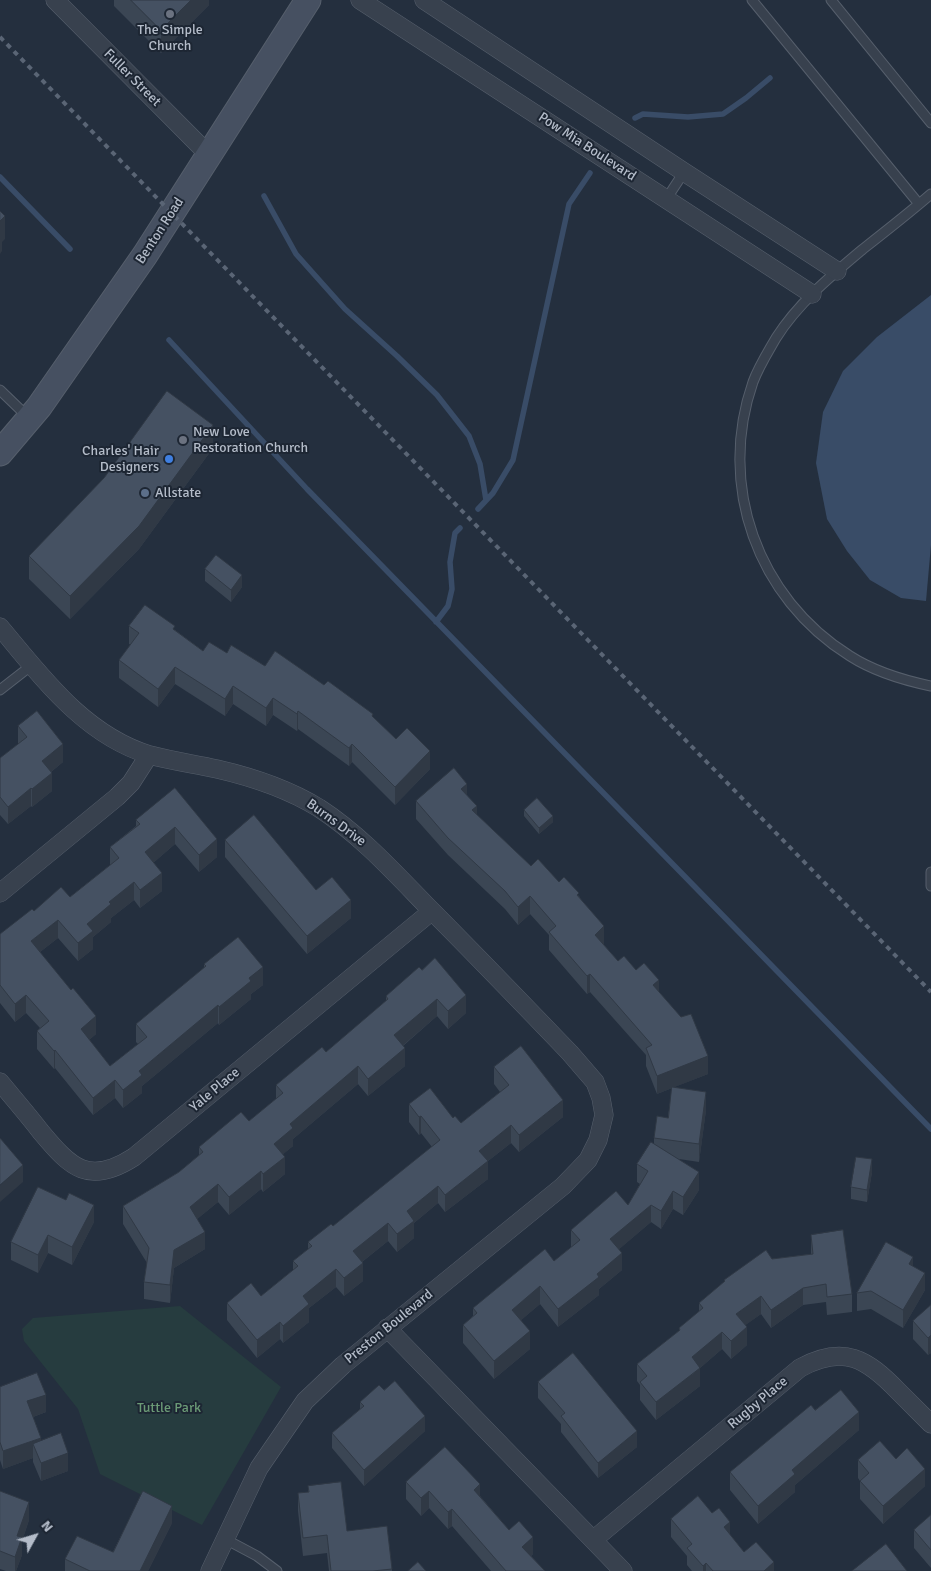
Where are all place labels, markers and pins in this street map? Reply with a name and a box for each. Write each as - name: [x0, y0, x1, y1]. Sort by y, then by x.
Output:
- marker: The Simple Church: [164, 8, 176, 20]
- place label: The Simple Church: [137, 22, 203, 54]
- place label: New Love Restoration Church: [193, 424, 308, 457]
- marker: New Love Restoration Church: [177, 434, 189, 446]
- place label: Charles' Hair Designers: [82, 443, 159, 476]
- marker: Charles' Hair Designers: [163, 453, 175, 465]
- place label: Allstate: [155, 485, 201, 501]
- marker: Allstate: [139, 487, 151, 499]

